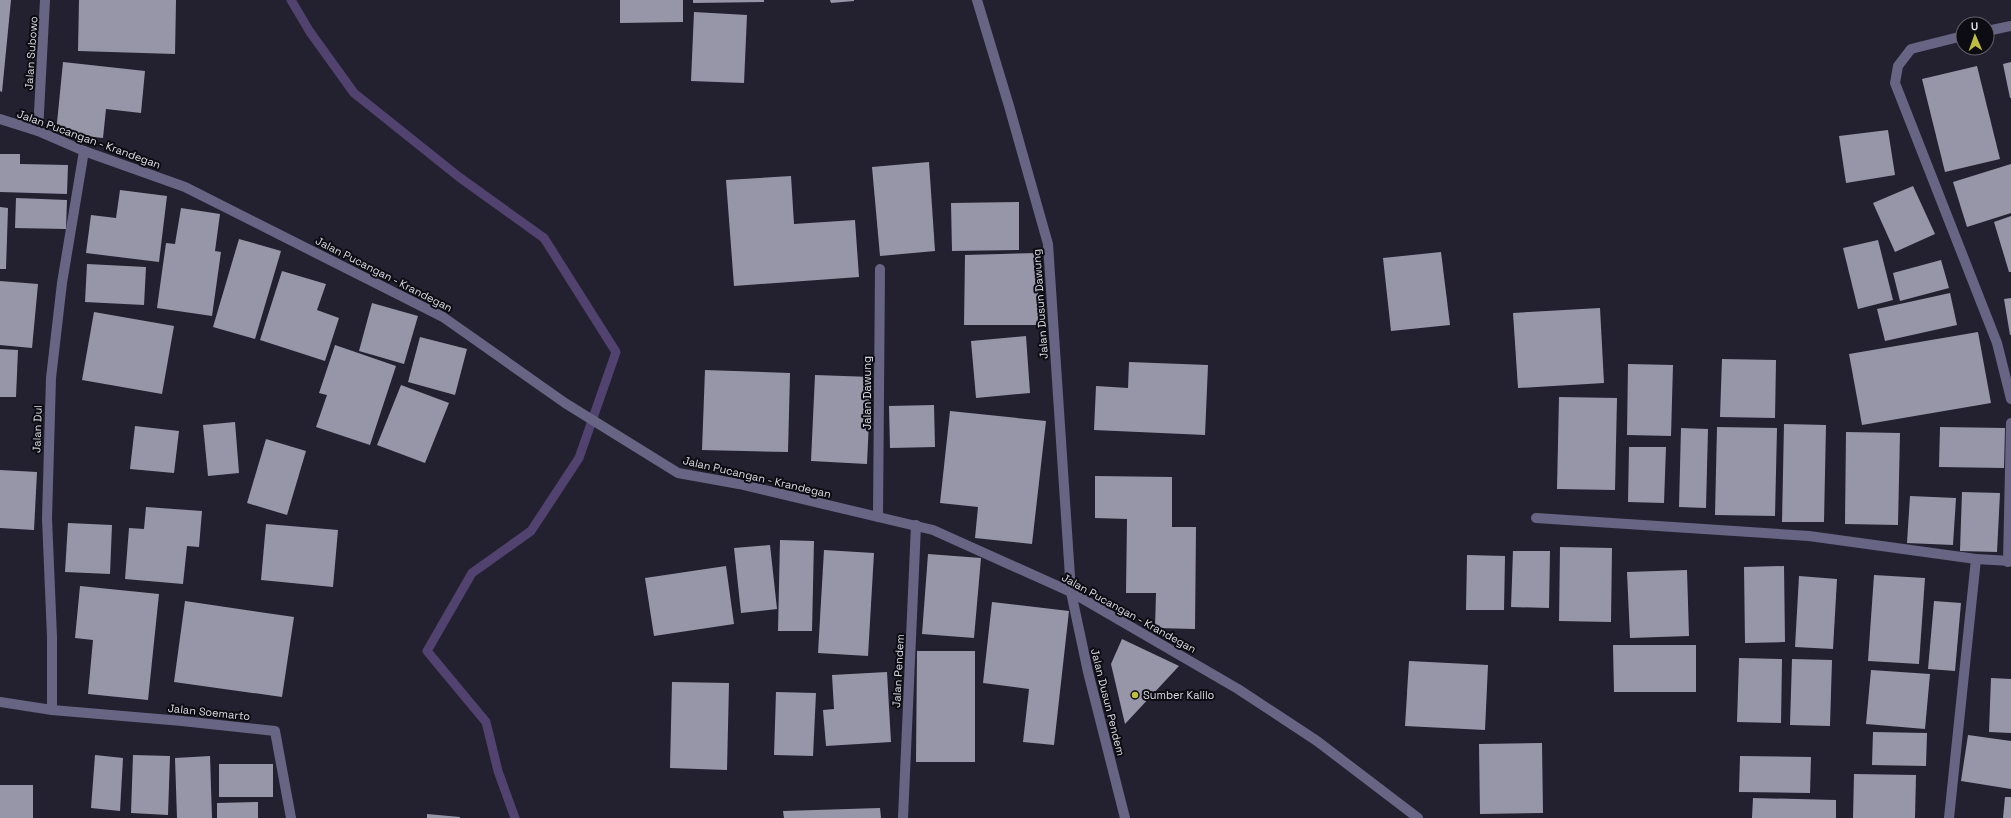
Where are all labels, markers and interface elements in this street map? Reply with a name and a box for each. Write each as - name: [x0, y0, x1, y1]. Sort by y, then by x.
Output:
- street label: Jalan Subowo: [21, 15, 41, 90]
- north arrow: [1955, 16, 1995, 56]
- text: U: [1971, 19, 1979, 33]
- street label: Jalan Pucangan - Krandegan: [15, 106, 163, 172]
- street label: Jalan Pucangan - Krandegan: [313, 233, 455, 315]
- street label: Jalan Dusun Dawung: [1029, 249, 1051, 359]
- street label: Jalan Dawung: [860, 356, 874, 430]
- street label: Jalan Dul: [29, 405, 45, 453]
- street label: Jalan Pucangan - Krandegan: [681, 453, 833, 501]
- street label: Jalan Pucangan - Krandegan: [1059, 570, 1199, 656]
- street label: Jalan Pendem: [889, 634, 907, 708]
- street label: Jalan Dusun Pendem: [1088, 647, 1128, 757]
- place label: Sumber Kalilo: [1143, 688, 1215, 702]
- marker: Sumber Kalilo: [1130, 690, 1140, 700]
- street label: Jalan Soemarto: [167, 701, 251, 723]

